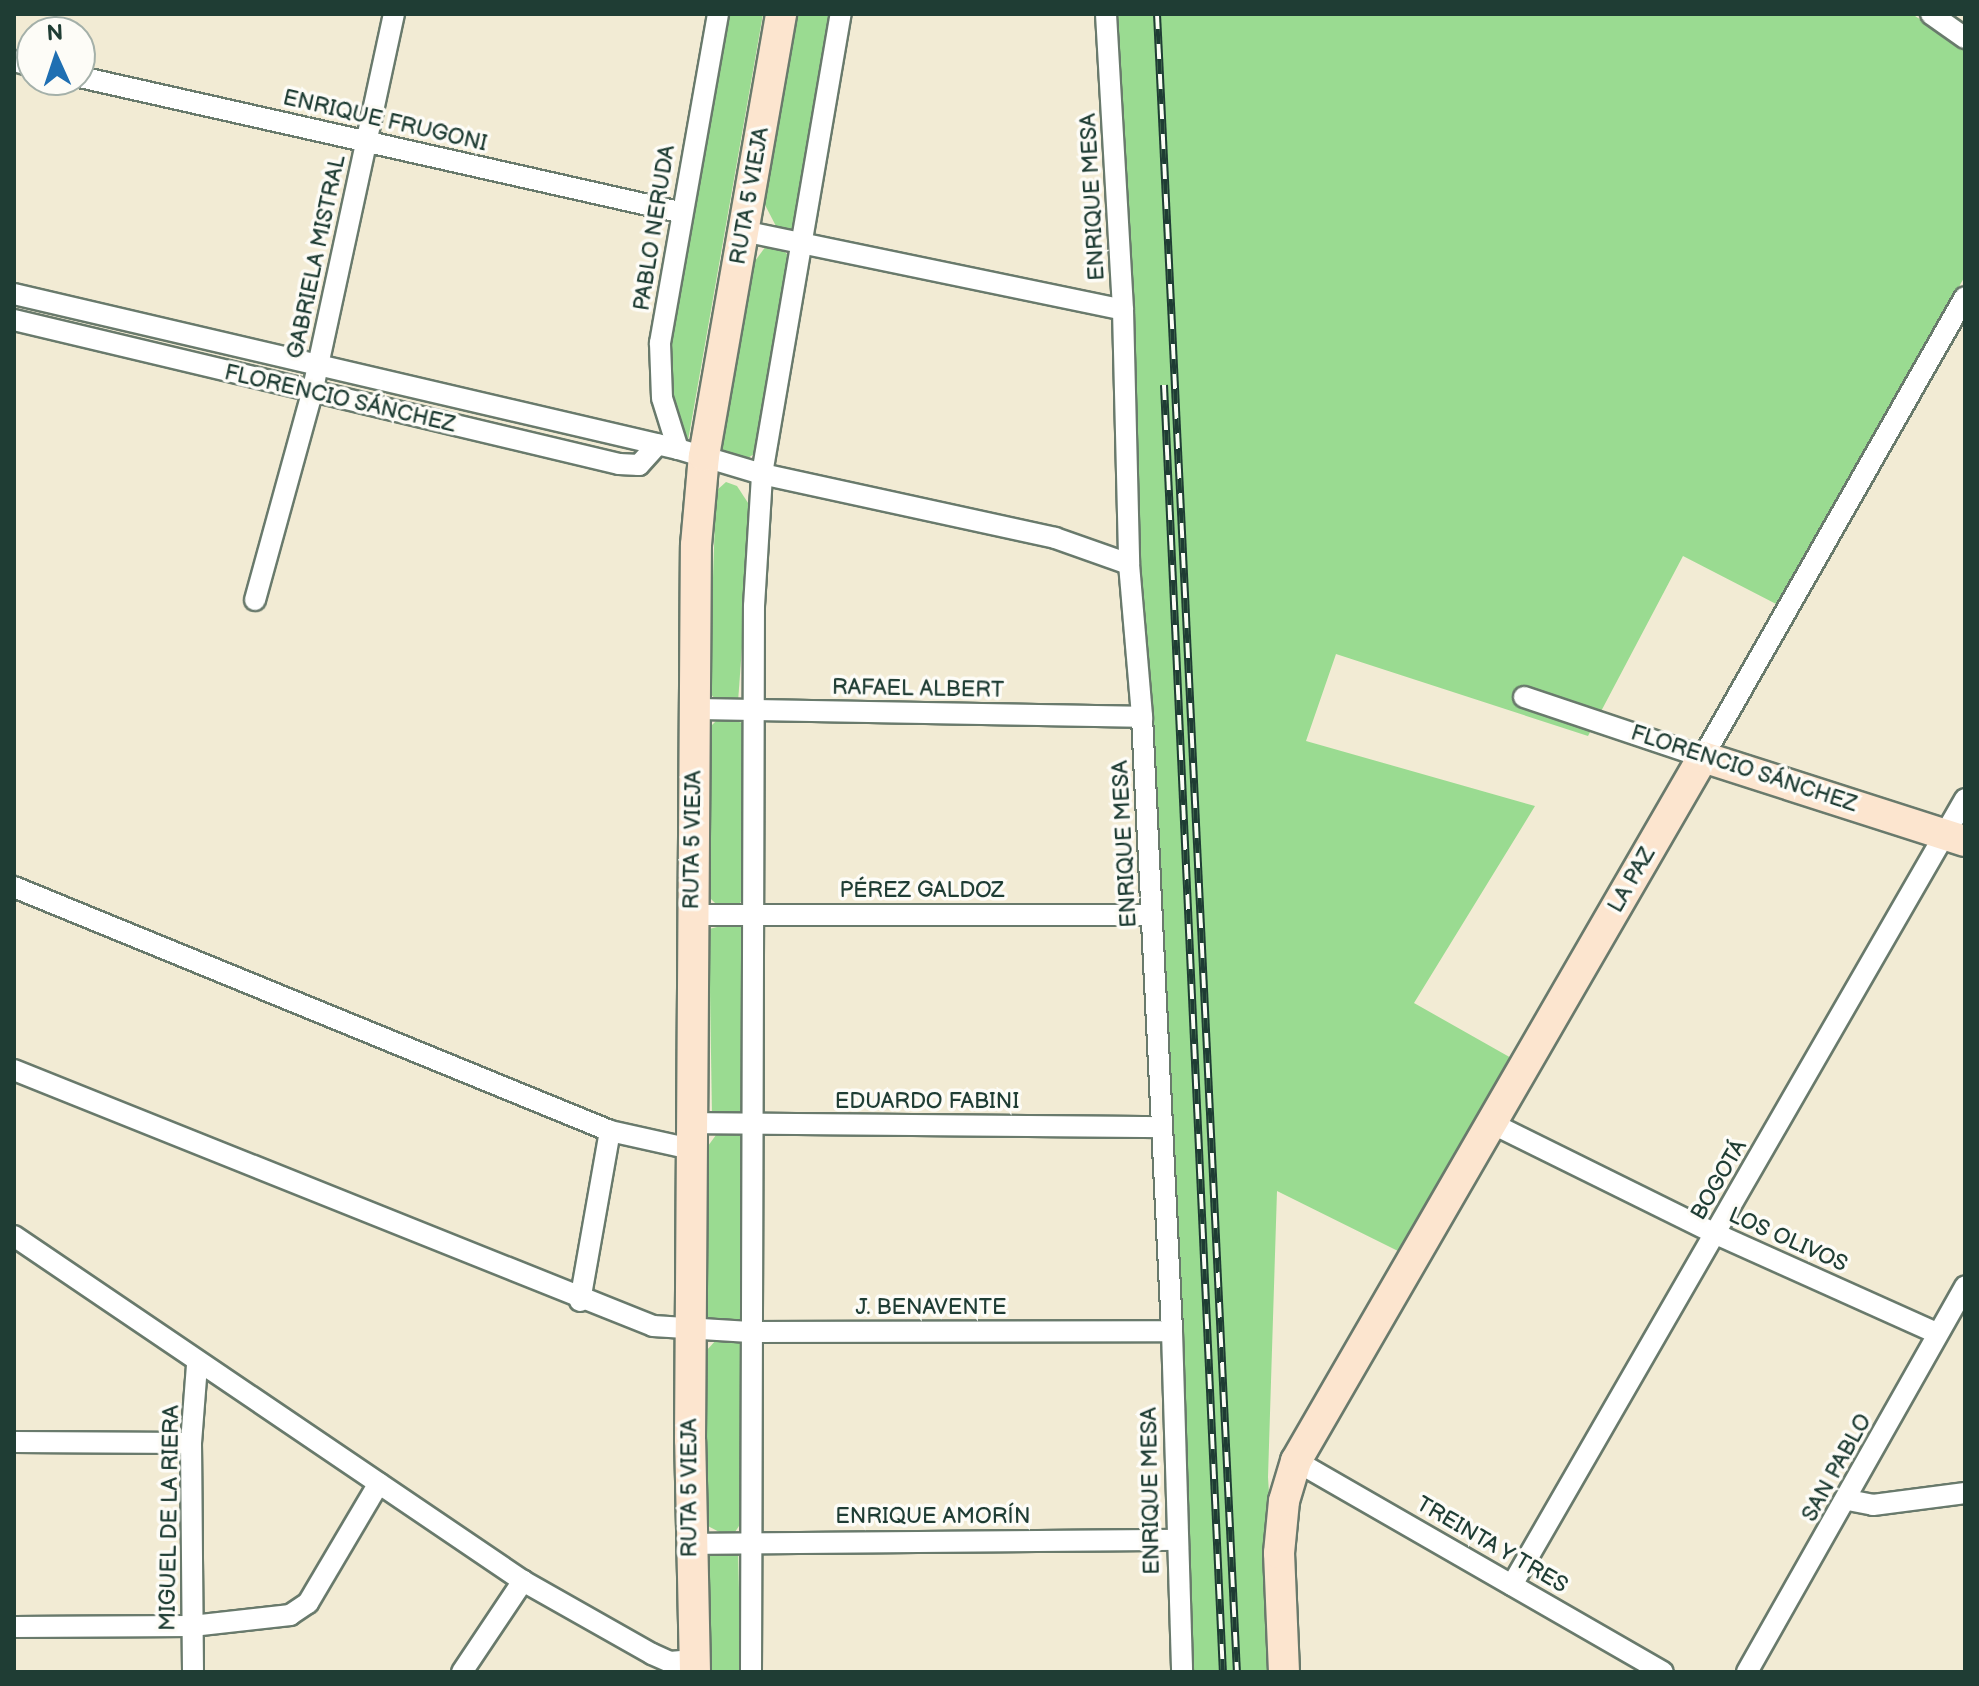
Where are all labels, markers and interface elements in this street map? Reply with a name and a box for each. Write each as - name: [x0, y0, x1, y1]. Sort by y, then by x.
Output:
- north arrow: [16, 16, 96, 96]
- text: N: [46, 20, 64, 47]
- street label: ENRIQUE FRUGONI: [280, 85, 490, 157]
- street label: ENRIQUE MESA: [1075, 113, 1111, 281]
- street label: RUTA 5 VIEJA: [725, 125, 775, 267]
- street label: PABLO NERUDA: [629, 143, 681, 313]
- street label: GABRIELA MISTRAL: [283, 153, 351, 361]
- street label: FLORENCIO SÁNCHEZ: [222, 359, 458, 439]
- street label: RAFAEL ALBERT: [832, 674, 1004, 704]
- street label: FLORENCIO SÁNCHEZ: [1627, 720, 1861, 818]
- street label: ENRIQUE MESA: [1107, 760, 1143, 928]
- street label: RUTA 5 VIEJA: [679, 770, 707, 910]
- street label: LA PAZ: [1603, 843, 1661, 917]
- street label: PÉREZ GALDOZ: [840, 878, 1004, 904]
- street label: EDUARDO FABINI: [835, 1089, 1019, 1115]
- street label: BOGOTÁ: [1685, 1135, 1753, 1225]
- street label: LOS OLIVOS: [1725, 1202, 1851, 1278]
- street label: J. BENAVENTE: [855, 1295, 1007, 1321]
- street label: MIGUEL DE LA RIERA: [155, 1405, 185, 1631]
- street label: ENRIQUE MESA: [1136, 1407, 1166, 1575]
- street label: SAN PABLO: [1797, 1410, 1877, 1526]
- street label: RUTA 5 VIEJA: [677, 1418, 703, 1558]
- street label: TREINTA Y TRES: [1411, 1490, 1573, 1600]
- street label: ENRIQUE AMORÍN: [835, 1504, 1031, 1530]

